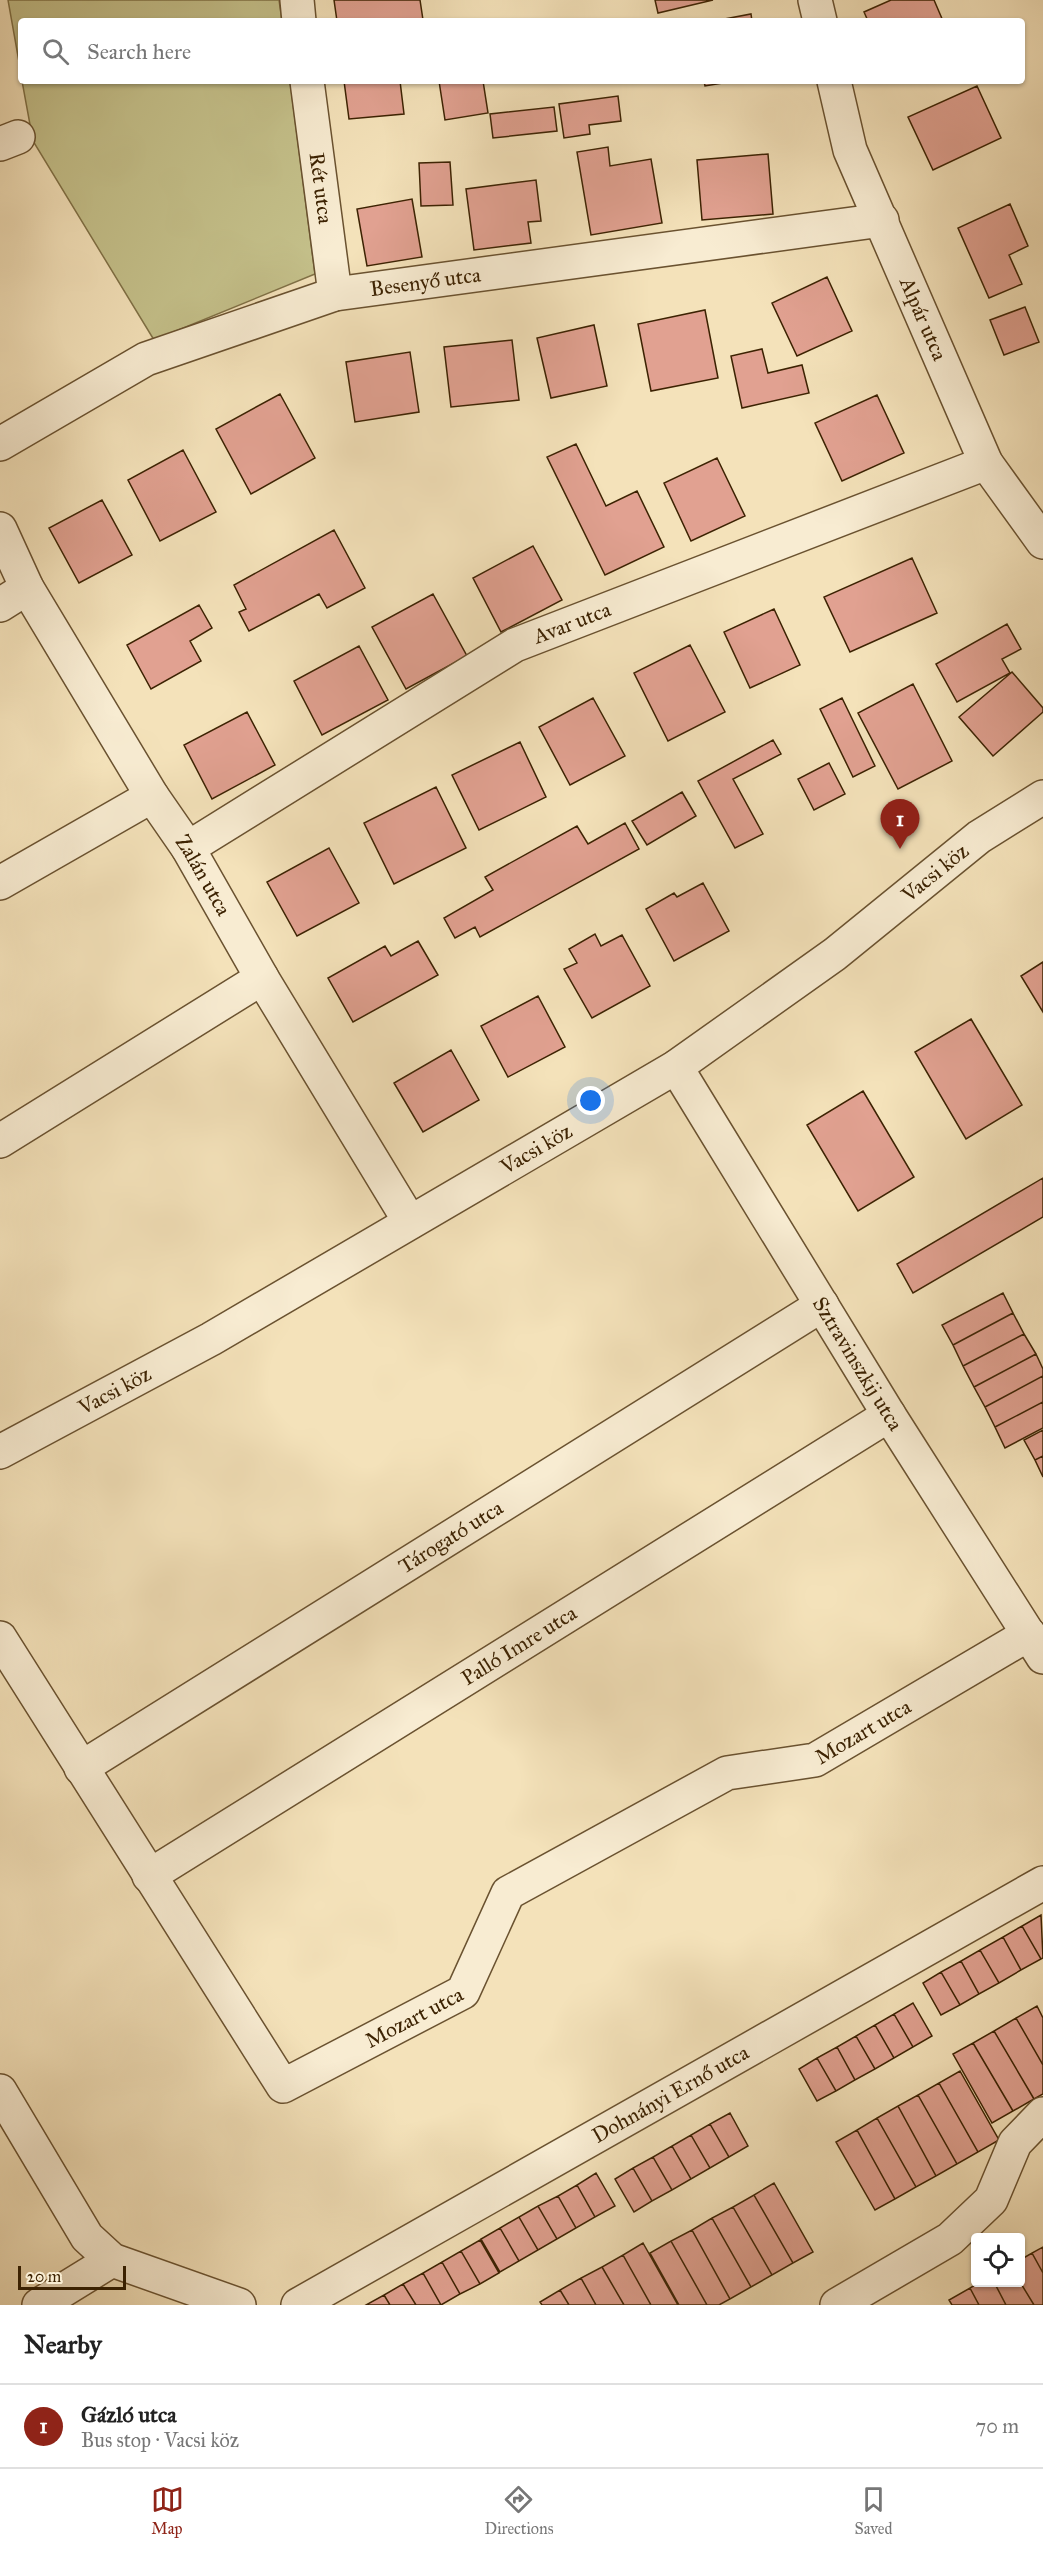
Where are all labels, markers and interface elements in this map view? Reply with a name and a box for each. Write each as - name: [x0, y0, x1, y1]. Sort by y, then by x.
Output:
- search box: [18, 18, 1025, 84]
- icon: search: [39, 35, 72, 68]
- text: Search here: [87, 38, 191, 65]
- street label: Rét utca: [304, 151, 339, 225]
- street label: Besenyő utca: [368, 261, 482, 302]
- street label: Alpár utca: [894, 272, 953, 365]
- street label: Avar utca: [529, 596, 615, 650]
- pin: 1: [880, 800, 920, 849]
- street label: Zalán utca: [170, 830, 237, 920]
- street label: Vacsi köz: [895, 838, 974, 908]
- your location: [576, 1086, 605, 1115]
- street label: Vacsi köz: [495, 1118, 577, 1180]
- street label: Sztravinszkij utca: [807, 1292, 909, 1436]
- street label: Vacsi köz: [73, 1360, 156, 1421]
- street label: Tárogató utca: [394, 1495, 508, 1579]
- street label: Palló Imre utca: [457, 1600, 582, 1691]
- street label: Mozart utca: [810, 1693, 916, 1770]
- street label: Mozart utca: [361, 1981, 468, 2054]
- street label: Dohnányi Ernő utca: [587, 2039, 754, 2149]
- map controls: [971, 2233, 1025, 2287]
- button: locate: [971, 2233, 1025, 2287]
- scale bar: [18, 2263, 126, 2290]
- text: 20 m: [27, 2267, 61, 2286]
- text: Nearby: [24, 2328, 102, 2360]
- text: Gázló utca: [81, 2401, 176, 2428]
- text: 1: [40, 2414, 47, 2438]
- text: 70 m: [976, 2414, 1019, 2438]
- text: Bus stop · Vacsi köz: [81, 2428, 239, 2452]
- tab: Map: [151, 2483, 184, 2538]
- tab: Directions: [485, 2483, 553, 2538]
- tab: Saved: [854, 2483, 892, 2538]

